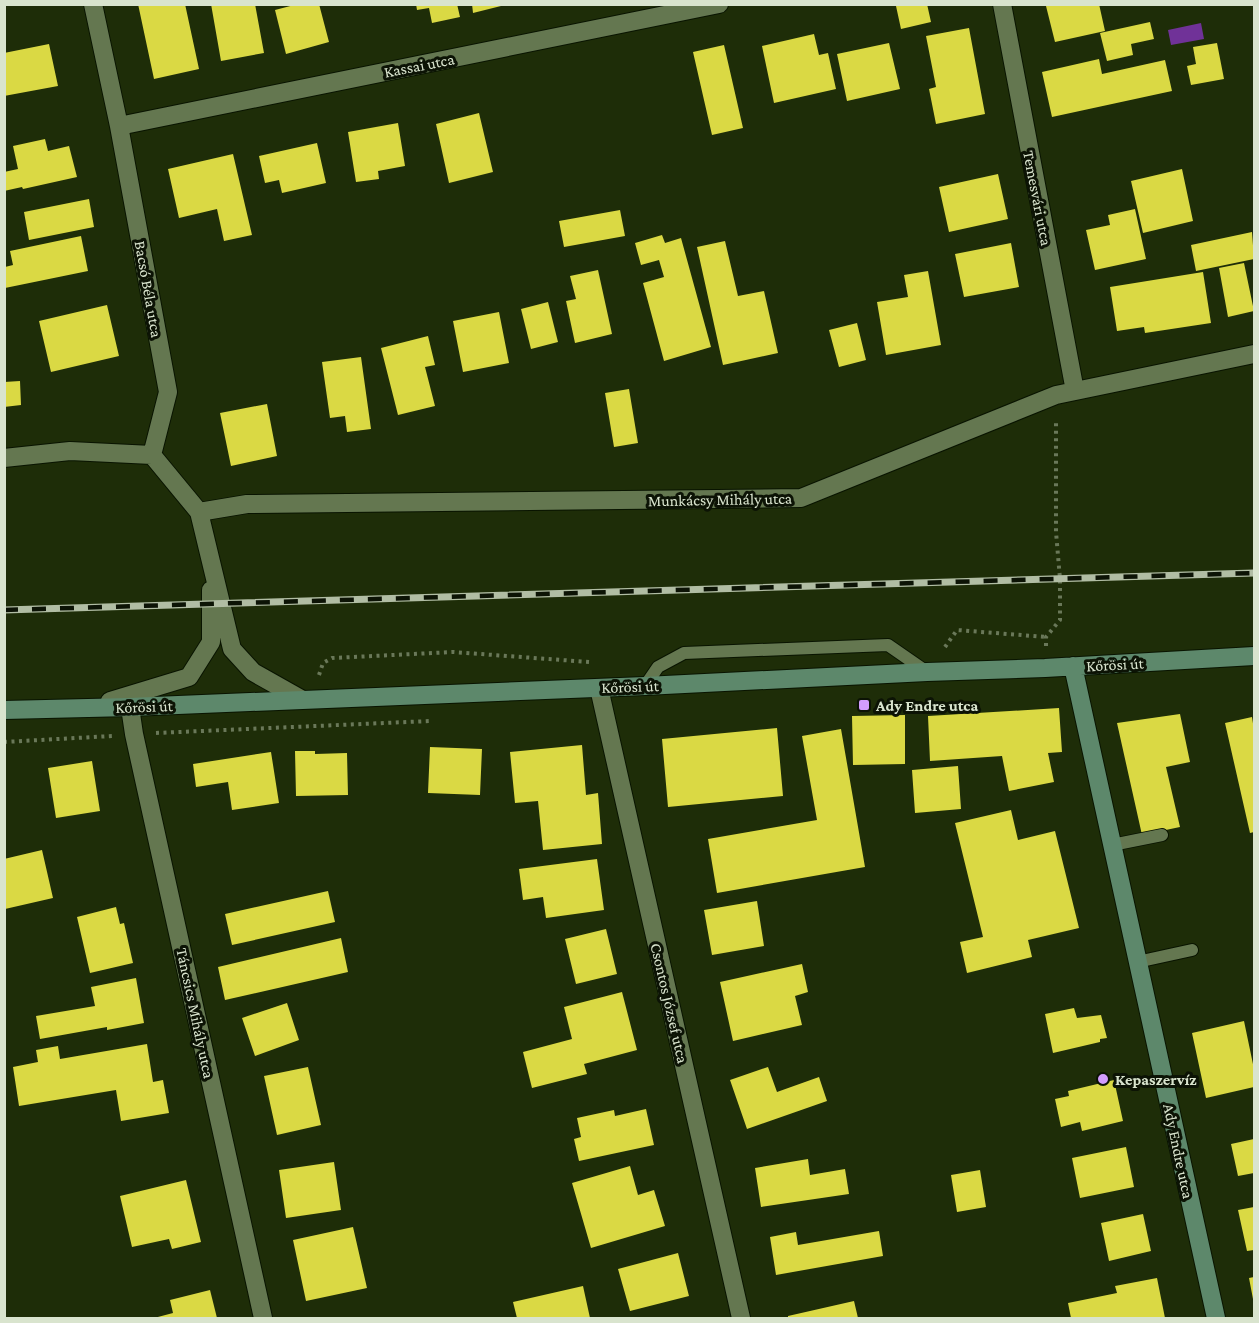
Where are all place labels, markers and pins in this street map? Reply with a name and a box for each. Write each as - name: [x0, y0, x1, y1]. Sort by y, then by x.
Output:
- place label: Ady Endre utca: [875, 697, 978, 714]
- marker: Ady Endre utca: [857, 698, 871, 712]
- place label: Kepaszervíz: [1115, 1071, 1197, 1088]
- marker: Kepaszervíz: [1096, 1072, 1110, 1086]

